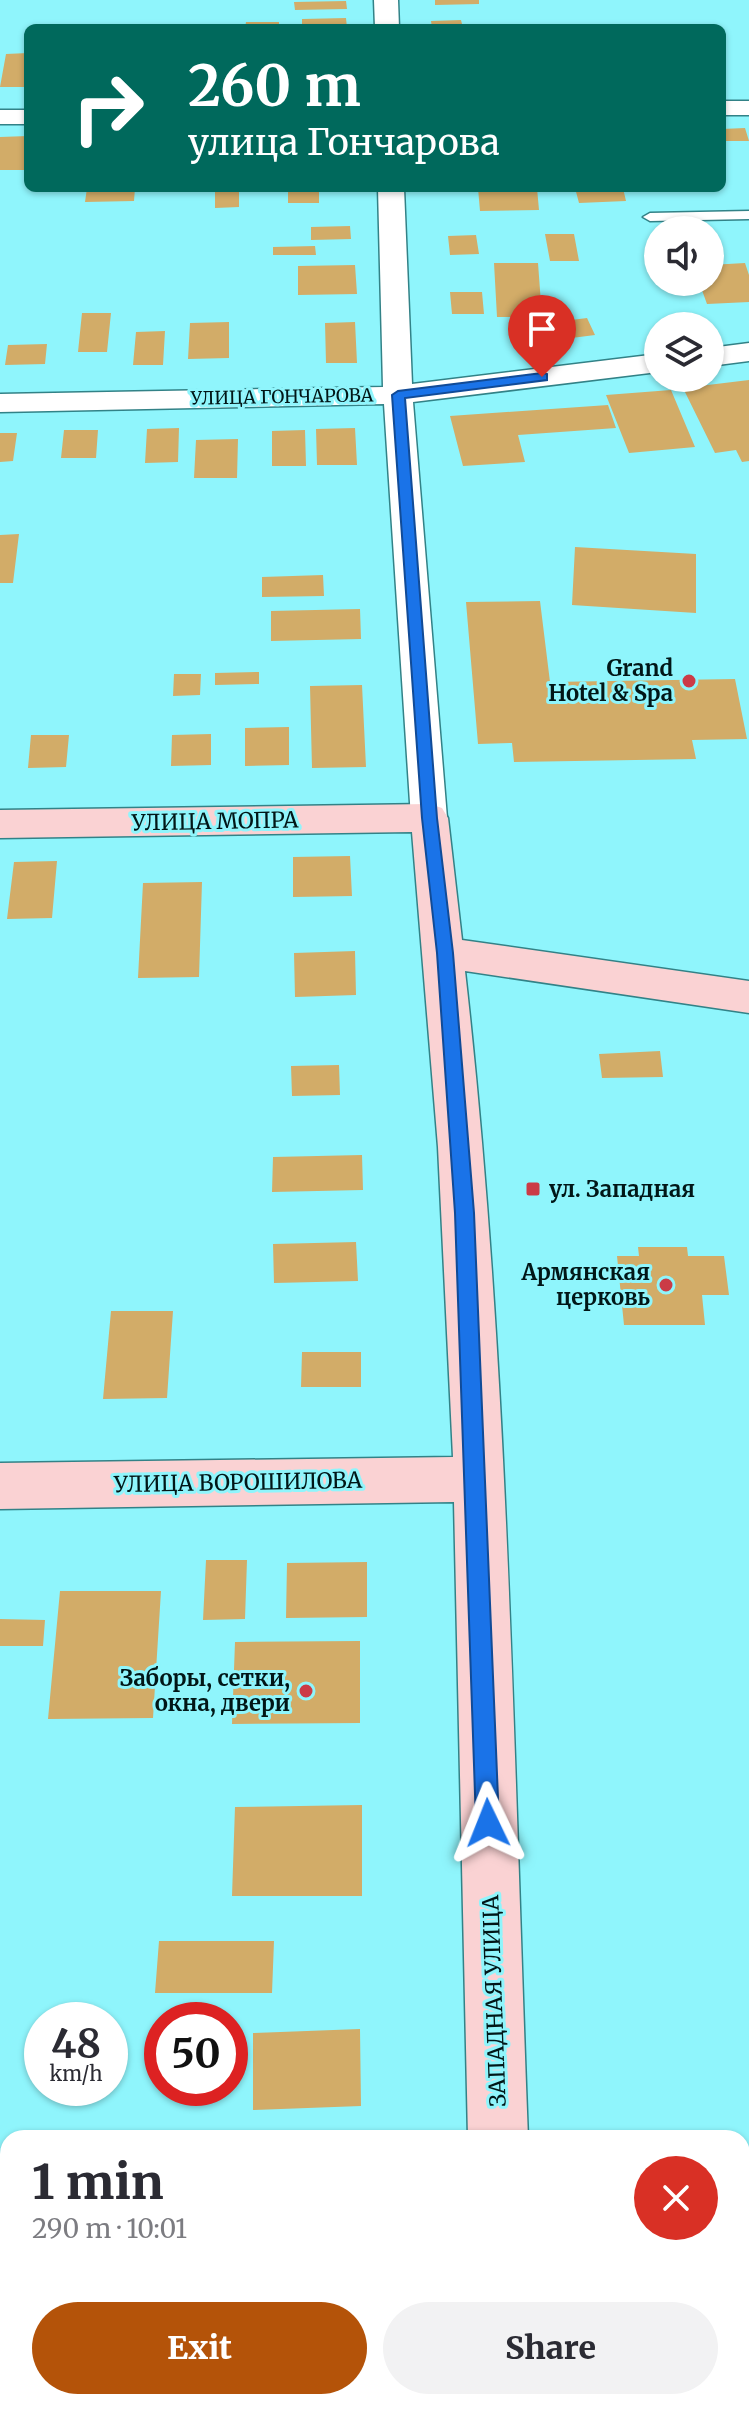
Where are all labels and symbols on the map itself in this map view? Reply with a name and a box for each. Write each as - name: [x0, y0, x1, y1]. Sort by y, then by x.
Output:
- pin: [508, 295, 576, 377]
- street label: УЛИЦА ГОНЧАРОВА: [190, 383, 374, 410]
- place label: Grand Hotel & Spa: [548, 654, 673, 707]
- marker: Grand Hotel & Spa: [680, 672, 698, 690]
- street label: УЛИЦА МОПРА: [130, 806, 299, 836]
- place label: ул. Западная: [549, 1175, 695, 1203]
- marker: ул. Западная: [524, 1180, 542, 1198]
- place label: Армянская церковь: [520, 1258, 650, 1311]
- marker: Армянская церковь: [657, 1276, 675, 1294]
- street label: УЛИЦА ВОРОШИЛОВА: [113, 1466, 363, 1498]
- place label: Заборы, сетки, окна, двери: [120, 1664, 290, 1718]
- marker: Заборы, сетки, окна, двери: [297, 1682, 315, 1700]
- position arrow: [446, 1781, 530, 1865]
- street label: ЗАПАДНАЯ УЛИЦА: [476, 1894, 512, 2107]
- speed limit sign: 50: [144, 2002, 248, 2106]

